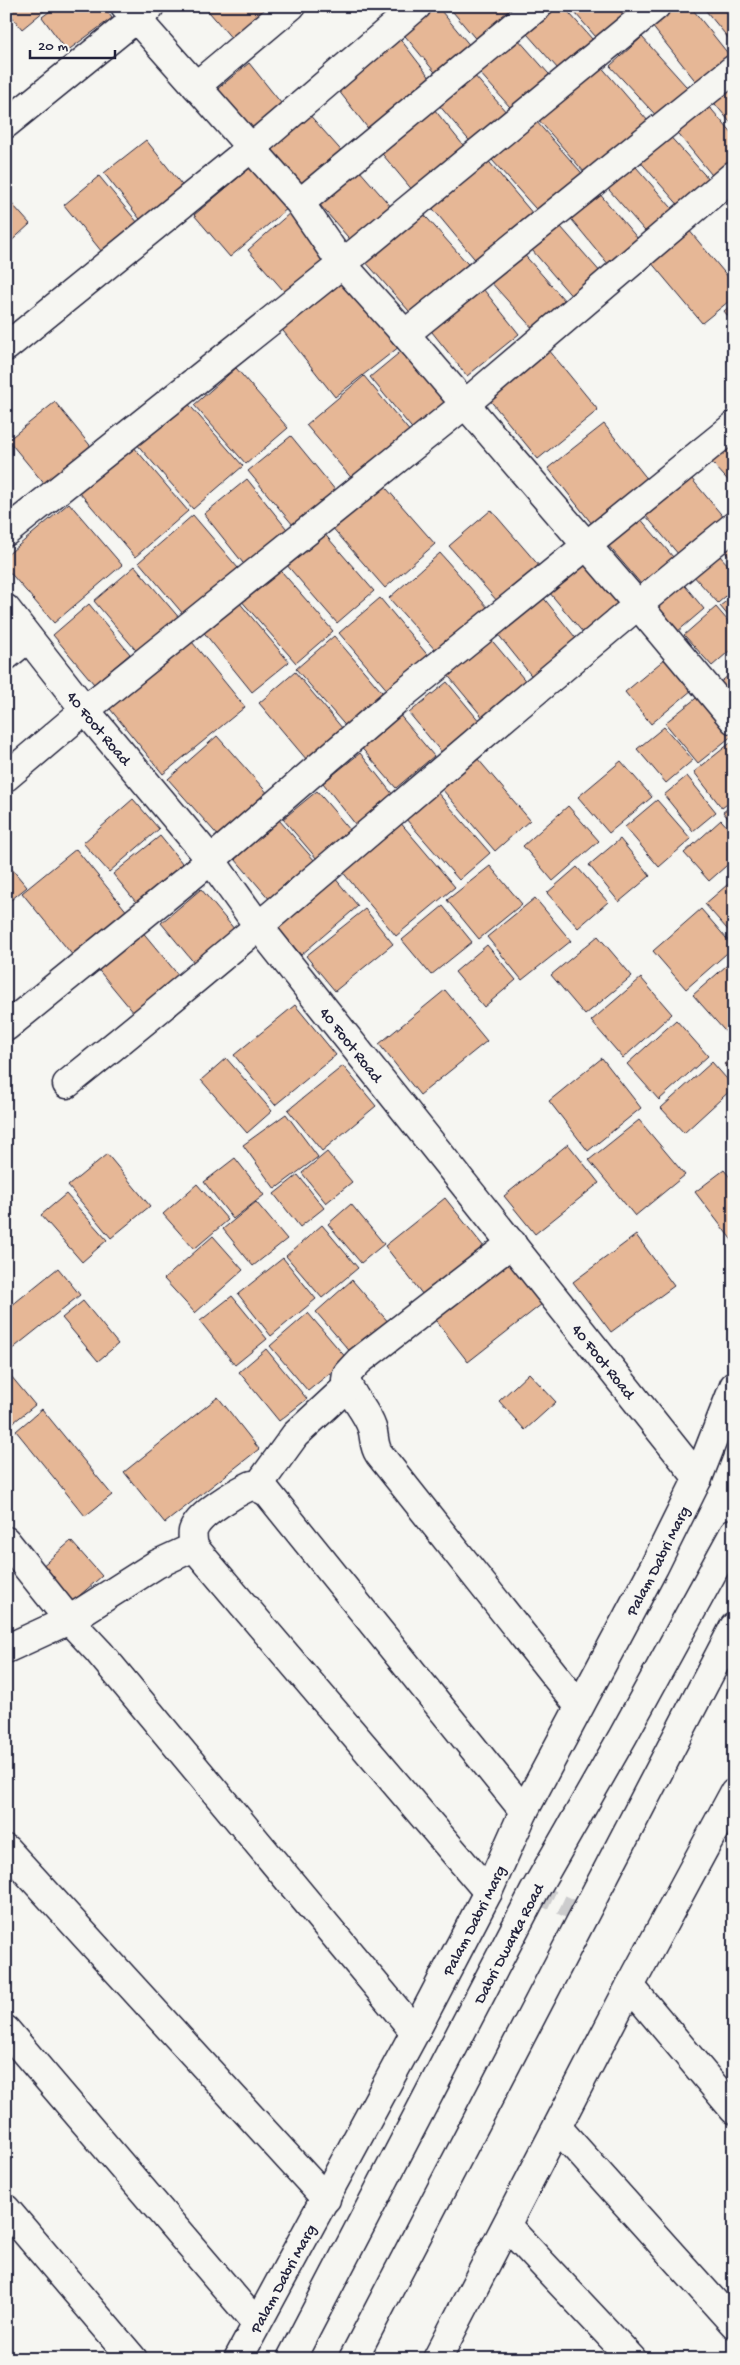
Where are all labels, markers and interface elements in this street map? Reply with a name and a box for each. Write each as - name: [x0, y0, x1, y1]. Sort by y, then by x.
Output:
- scale bar: [30, 28, 115, 60]
- text: 20 m: [38, 38, 68, 56]
- street label: 40 Foot Road: [61, 689, 134, 772]
- street label: 40 Foot Road: [314, 1005, 386, 1089]
- street label: 40 Foot Road: [566, 1321, 638, 1405]
- street label: Palam Dabri Marg: [623, 1504, 696, 1621]
- street label: Palam Dabri Marg: [440, 1863, 512, 1981]
- street label: Dabri Dwarka Road: [471, 1880, 551, 2009]
- street label: Palam Dabri Marg: [247, 2222, 322, 2338]

